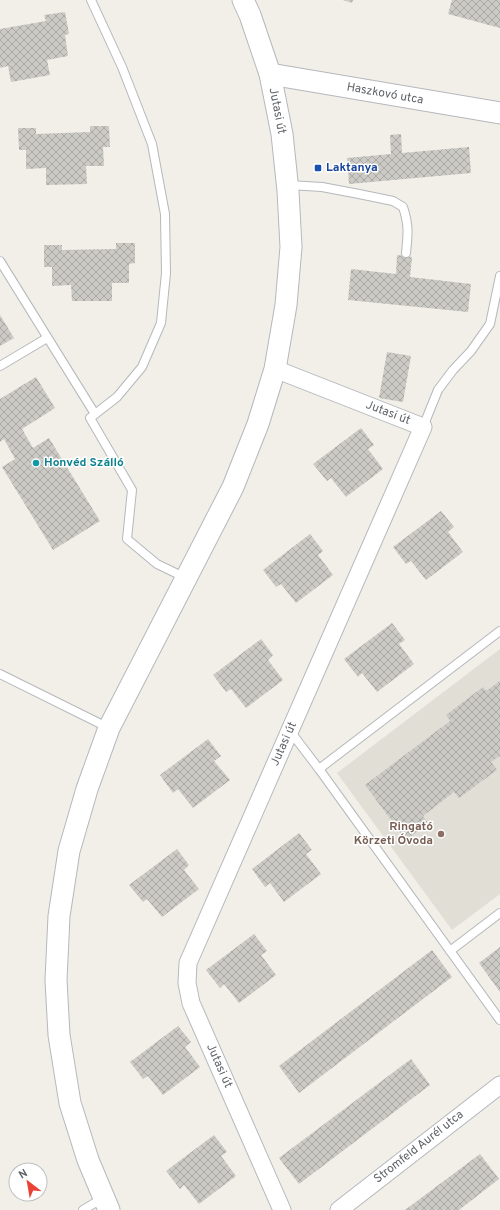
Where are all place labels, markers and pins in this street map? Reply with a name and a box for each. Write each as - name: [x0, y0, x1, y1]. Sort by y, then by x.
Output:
- place label: Laktanya: [326, 160, 378, 176]
- marker: Laktanya: [313, 163, 323, 173]
- place label: Honvéd Szálló: [44, 455, 124, 471]
- marker: Honvéd Szálló: [31, 458, 41, 468]
- place label: Ringató Körzeti Óvoda: [354, 819, 433, 849]
- marker: Ringató Körzeti Óvoda: [436, 829, 446, 839]

